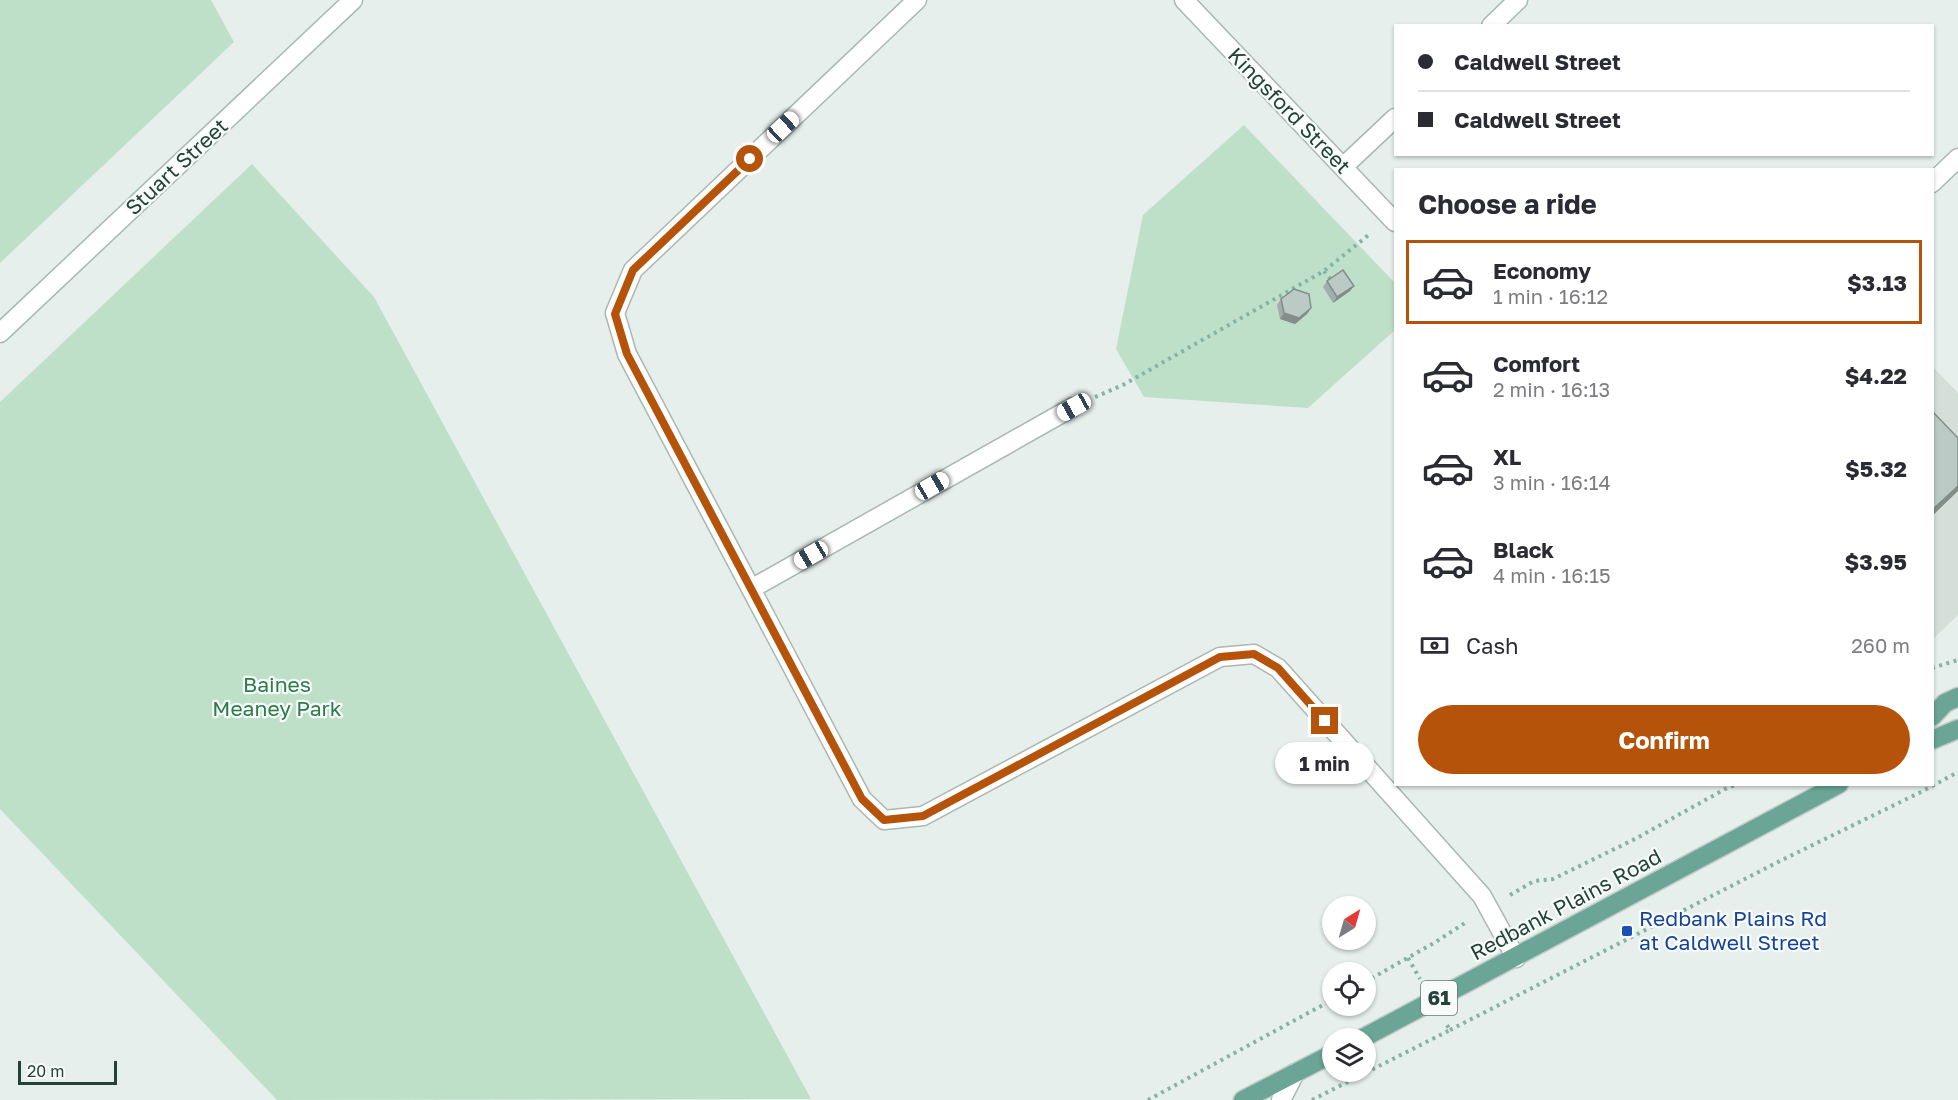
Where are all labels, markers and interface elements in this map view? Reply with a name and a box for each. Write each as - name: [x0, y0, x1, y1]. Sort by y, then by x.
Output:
- street label: Kingsford Street: [1223, 42, 1357, 179]
- text: Caldwell Street: [1454, 48, 1621, 75]
- text: Caldwell Street: [1454, 106, 1621, 133]
- car: [764, 108, 802, 146]
- street label: Stuart Street: [120, 112, 233, 220]
- route start: [736, 145, 763, 172]
- text: Choose a ride: [1418, 188, 1597, 220]
- icon: car: [1421, 255, 1475, 309]
- text: Economy: [1493, 257, 1591, 284]
- text: $3.13: [1847, 269, 1907, 296]
- text: 1 min · 16:12: [1493, 284, 1608, 308]
- icon: car: [1421, 348, 1475, 402]
- text: Comfort: [1493, 350, 1580, 377]
- text: $4.22: [1845, 362, 1907, 389]
- text: 2 min · 16:13: [1493, 377, 1610, 401]
- car: [1054, 390, 1094, 424]
- icon: car: [1421, 441, 1475, 495]
- text: XL: [1493, 443, 1521, 470]
- text: $5.32: [1845, 455, 1907, 482]
- car: [912, 469, 952, 503]
- text: 3 min · 16:14: [1493, 470, 1611, 494]
- icon: car: [1421, 534, 1475, 588]
- text: Black: [1493, 536, 1554, 563]
- car: [791, 538, 831, 572]
- text: $3.95: [1844, 548, 1907, 575]
- text: 4 min · 16:15: [1493, 563, 1611, 587]
- icon: cash: [1418, 629, 1451, 662]
- text: Cash: [1466, 632, 1519, 659]
- text: 260 m: [1851, 633, 1910, 657]
- park label: Baines Meaney Park: [212, 671, 342, 721]
- button: Confirm: [1418, 705, 1910, 774]
- route end: [1311, 707, 1338, 734]
- callout: 1 min: [1276, 742, 1374, 784]
- text: 1 min: [1299, 751, 1350, 775]
- street label: Redbank Plains Road: [1466, 843, 1666, 966]
- north arrow: [1322, 896, 1376, 950]
- map controls: [1322, 896, 1376, 1082]
- place label: Redbank Plains Rd at Caldwell Street: [1639, 905, 1827, 955]
- marker: Redbank Plains Rd at Caldwell Street: [1620, 924, 1634, 938]
- button: locate: [1322, 962, 1376, 1016]
- road number: 61: [1421, 981, 1457, 1015]
- button: layers: [1322, 1028, 1376, 1082]
- scale bar: [18, 1058, 117, 1086]
- text: 20 m: [27, 1061, 64, 1081]

